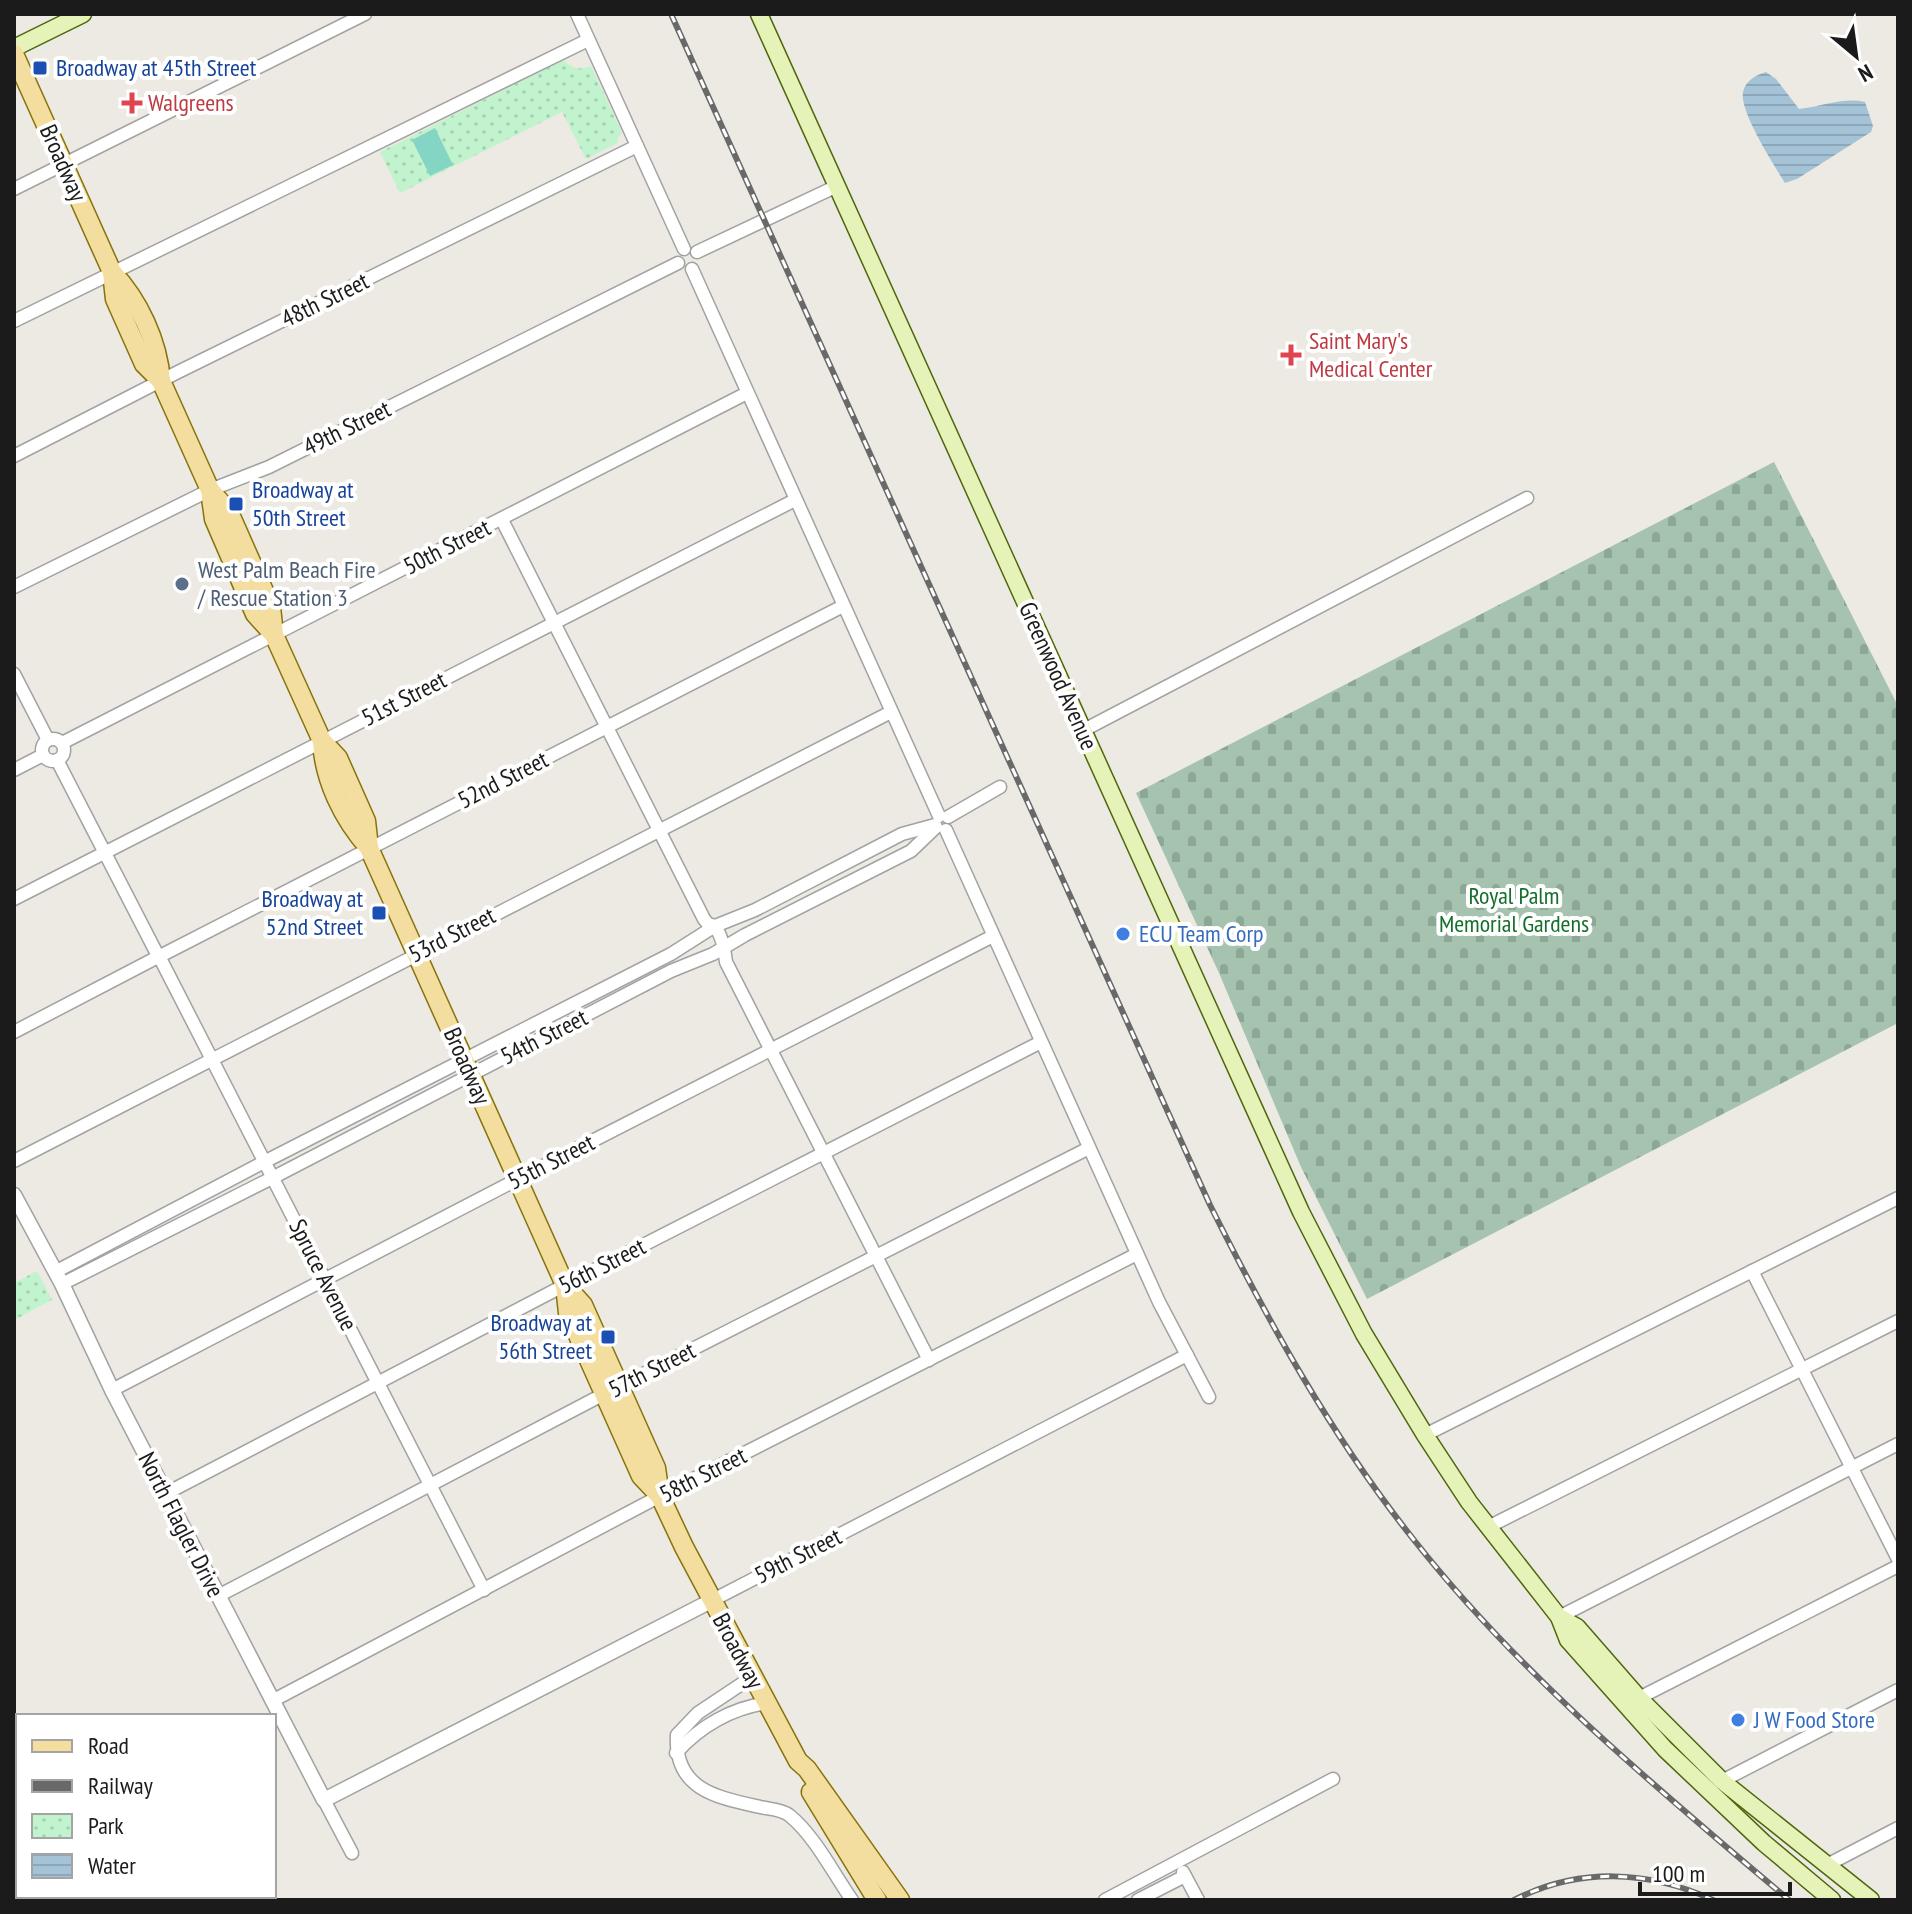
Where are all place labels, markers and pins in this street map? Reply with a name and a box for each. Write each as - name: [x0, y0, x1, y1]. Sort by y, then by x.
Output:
- place label: Broadway at 45th Street: [56, 52, 257, 83]
- marker: Broadway at 45th Street: [31, 59, 49, 77]
- place label: Walgreens: [148, 87, 234, 118]
- marker: Walgreens: [123, 94, 141, 112]
- place label: Saint Mary's Medical Center: [1309, 325, 1433, 384]
- marker: Saint Mary's Medical Center: [1280, 344, 1302, 366]
- place label: Broadway at 50th Street: [252, 474, 354, 533]
- marker: Broadway at 50th Street: [227, 495, 245, 513]
- place label: West Palm Beach Fire / Rescue Station 3: [197, 554, 376, 613]
- marker: West Palm Beach Fire / Rescue Station 3: [173, 575, 191, 593]
- place label: Broadway at 52nd Street: [261, 883, 363, 942]
- marker: Broadway at 52nd Street: [370, 904, 388, 922]
- place label: ECU Team Corp: [1139, 918, 1263, 949]
- marker: ECU Team Corp: [1114, 925, 1132, 943]
- place label: Broadway at 56th Street: [490, 1307, 592, 1366]
- marker: Broadway at 56th Street: [599, 1328, 617, 1346]
- place label: J W Food Store: [1753, 1704, 1875, 1735]
- marker: J W Food Store: [1729, 1711, 1747, 1729]

